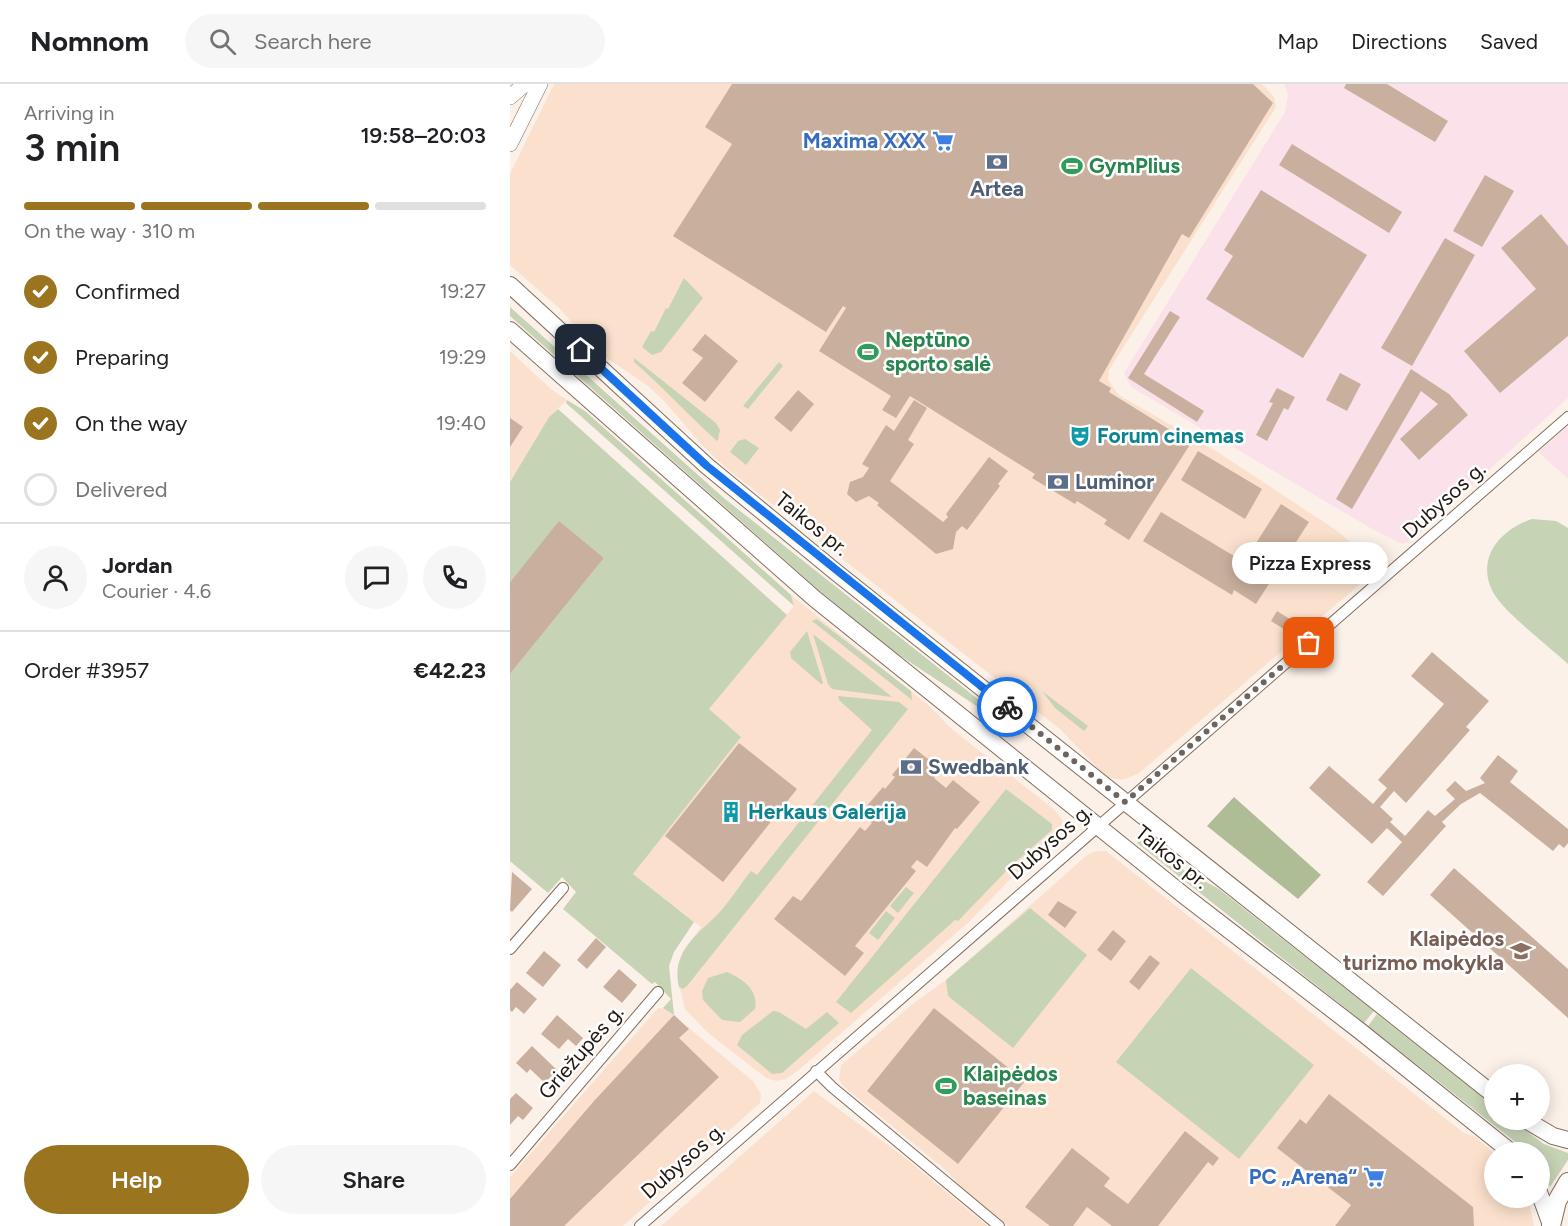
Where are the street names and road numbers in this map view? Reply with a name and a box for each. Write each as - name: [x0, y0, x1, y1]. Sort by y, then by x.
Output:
- street label: Dubysos g.: [1397, 456, 1490, 543]
- street label: Taikos pr.: [771, 487, 854, 561]
- street label: Dubysos g.: [1003, 798, 1097, 885]
- street label: Taikos pr.: [1131, 820, 1214, 894]
- street label: Griežupės g.: [533, 999, 628, 1104]
- street label: Dubysos g.: [636, 1117, 730, 1204]

